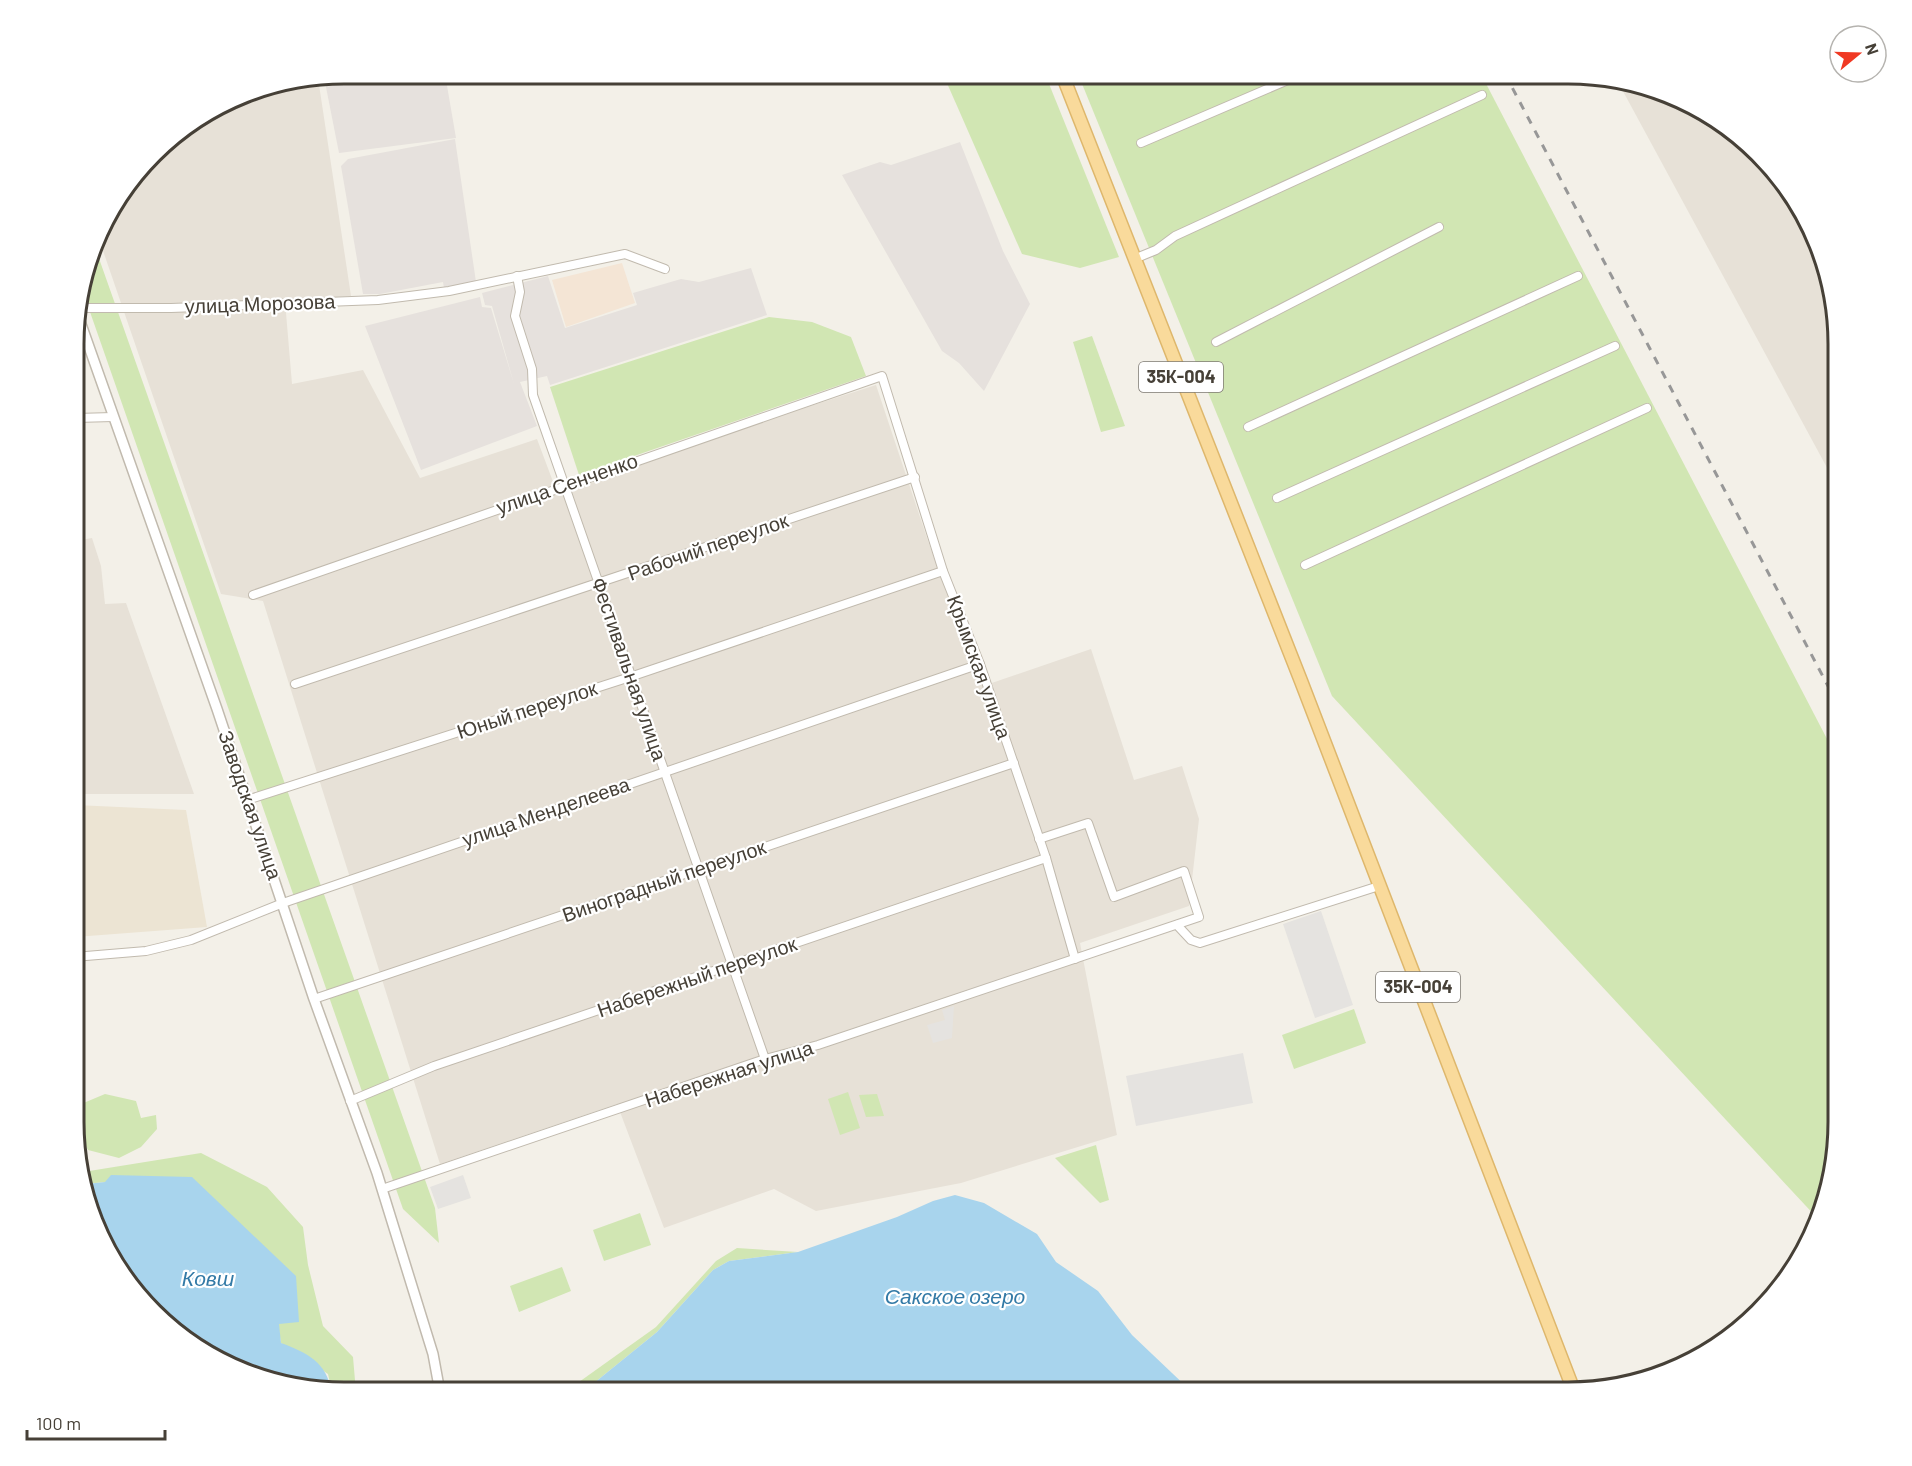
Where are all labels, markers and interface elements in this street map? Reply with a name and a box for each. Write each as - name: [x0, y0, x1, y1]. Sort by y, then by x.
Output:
- north arrow: [1828, 24, 1888, 84]
- text: N: [1862, 41, 1883, 57]
- street label: улица Морозова: [184, 288, 337, 318]
- road number: 35К-004: [1139, 362, 1223, 392]
- street label: улица Сенченко: [493, 448, 641, 519]
- street label: Рабочий переулок: [624, 507, 791, 585]
- street label: Фестивальная улица: [587, 574, 673, 764]
- street label: Крымская улица: [943, 592, 1017, 743]
- street label: Юный переулок: [454, 675, 600, 743]
- street label: Заводская улица: [214, 727, 288, 883]
- street label: улица Менделеева: [459, 771, 633, 851]
- street label: Виноградный переулок: [559, 834, 769, 926]
- street label: Набережный переулок: [594, 931, 800, 1021]
- road number: 35К-004: [1376, 972, 1460, 1002]
- street label: Набережная улица: [642, 1034, 817, 1112]
- water label: Ковш: [182, 1265, 235, 1290]
- water label: Сакское озеро: [885, 1283, 1026, 1308]
- scale bar: [27, 1403, 165, 1441]
- text: 100 m: [36, 1412, 81, 1434]

